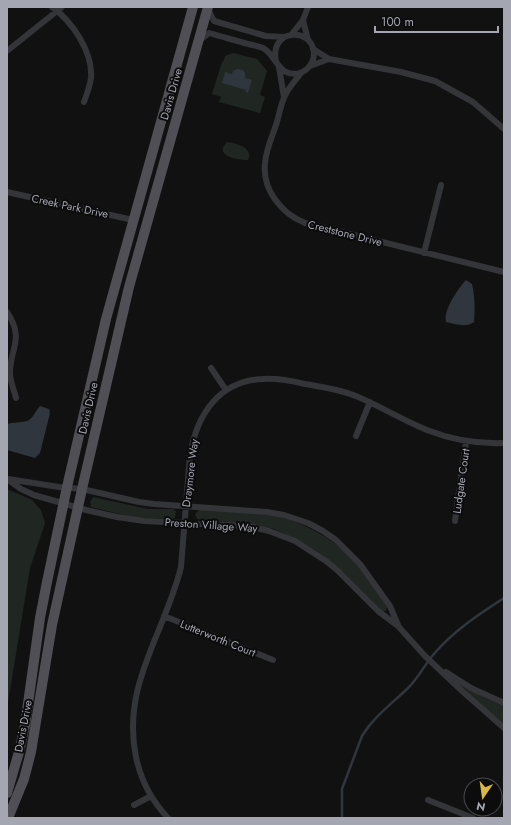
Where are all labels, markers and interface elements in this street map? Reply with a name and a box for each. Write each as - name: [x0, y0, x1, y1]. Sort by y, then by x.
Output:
- scale bar: [375, 8, 498, 34]
- text: 100 m: [381, 13, 414, 31]
- street label: Davis Drive: [156, 66, 186, 121]
- street label: Creek Park Drive: [30, 190, 110, 222]
- street label: Creststone Drive: [306, 216, 384, 250]
- street label: Davis Drive: [74, 380, 102, 435]
- street label: Draymore Way: [178, 438, 202, 508]
- street label: Ludgate Court: [449, 447, 474, 515]
- street label: Preston Village Way: [164, 514, 258, 536]
- street label: Lutterworth Court: [178, 616, 258, 661]
- street label: Davis Drive: [10, 698, 36, 753]
- north arrow: [463, 777, 503, 817]
- text: N: [475, 798, 487, 816]

